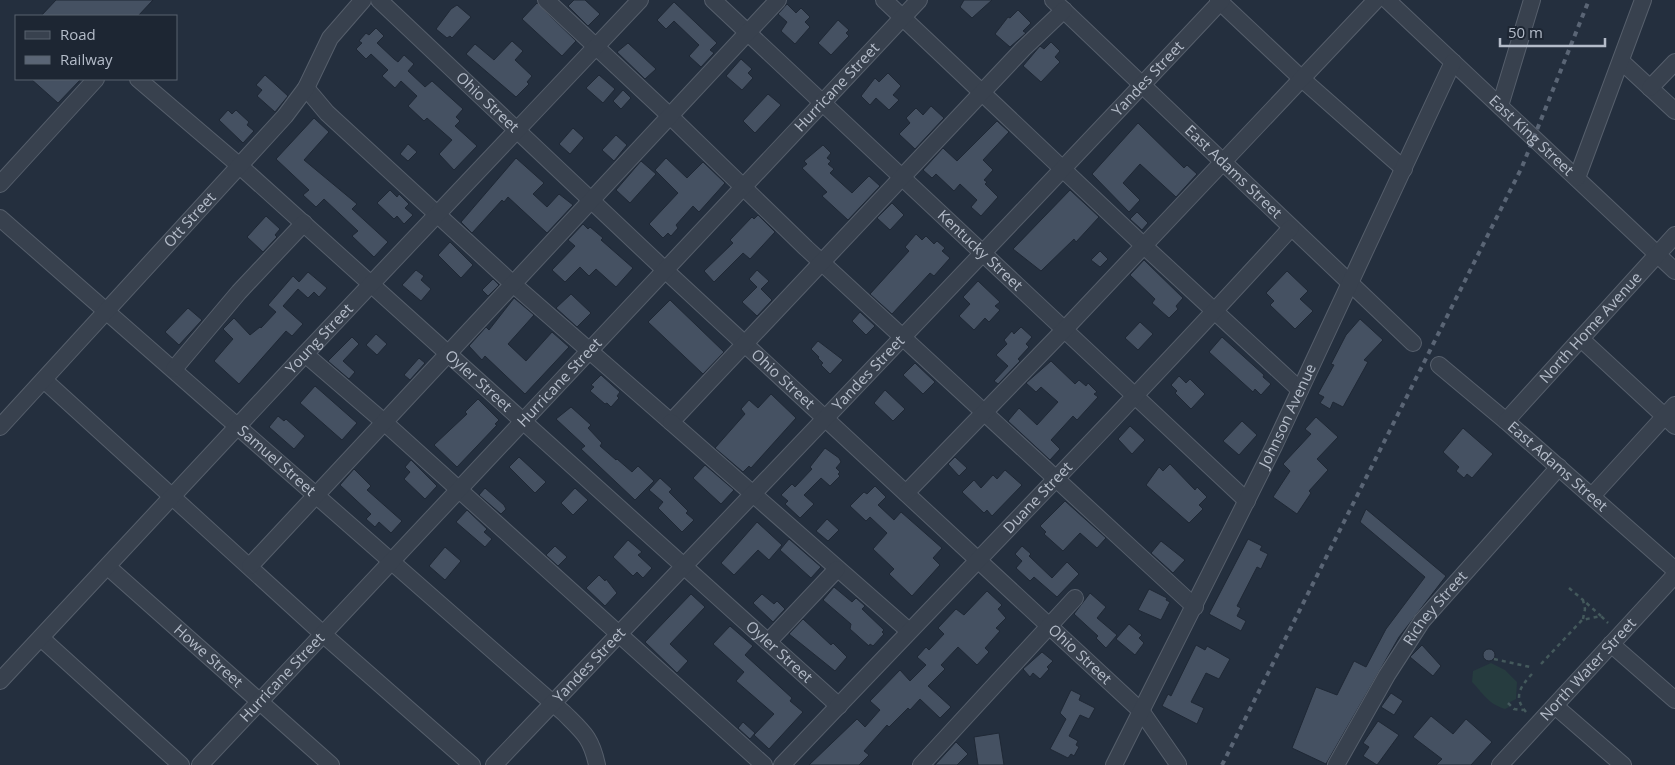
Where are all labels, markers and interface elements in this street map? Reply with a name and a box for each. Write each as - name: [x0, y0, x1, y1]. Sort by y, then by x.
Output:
- legend: [15, 15, 178, 80]
- scale bar: [1500, 15, 1605, 47]
- text: 50 m: [1508, 22, 1543, 42]
- text: Road: [60, 24, 96, 44]
- street label: Yandes Street: [1107, 36, 1188, 120]
- street label: Hurricane Street: [789, 38, 883, 136]
- text: Railway: [60, 49, 113, 69]
- street label: Ohio Street: [452, 67, 524, 136]
- street label: East King Street: [1485, 90, 1579, 180]
- street label: East Adams Street: [1181, 120, 1287, 222]
- street label: Ott Street: [159, 187, 220, 251]
- street label: Kentucky Street: [934, 205, 1028, 295]
- street label: North Home Avenue: [1534, 267, 1646, 387]
- street label: Young Street: [281, 299, 357, 378]
- street label: Yandes Street: [827, 331, 908, 414]
- street label: Hurricane Street: [512, 333, 606, 431]
- street label: Ohio Street: [748, 344, 819, 413]
- street label: Oyler Street: [441, 345, 517, 416]
- street label: Johnson Avenue: [1253, 360, 1320, 473]
- street label: East Adams Street: [1504, 416, 1612, 515]
- street label: Samuel Street: [234, 420, 321, 500]
- street label: Duane Street: [998, 457, 1076, 537]
- street label: Richey Street: [1398, 566, 1471, 649]
- street label: North Water Street: [1535, 613, 1640, 724]
- street label: Oyler Street: [742, 616, 818, 687]
- street label: Howe Street: [170, 619, 248, 691]
- street label: Ohio Street: [1045, 619, 1117, 688]
- street label: Yandes Street: [548, 623, 629, 706]
- street label: Hurricane Street: [235, 628, 328, 726]

